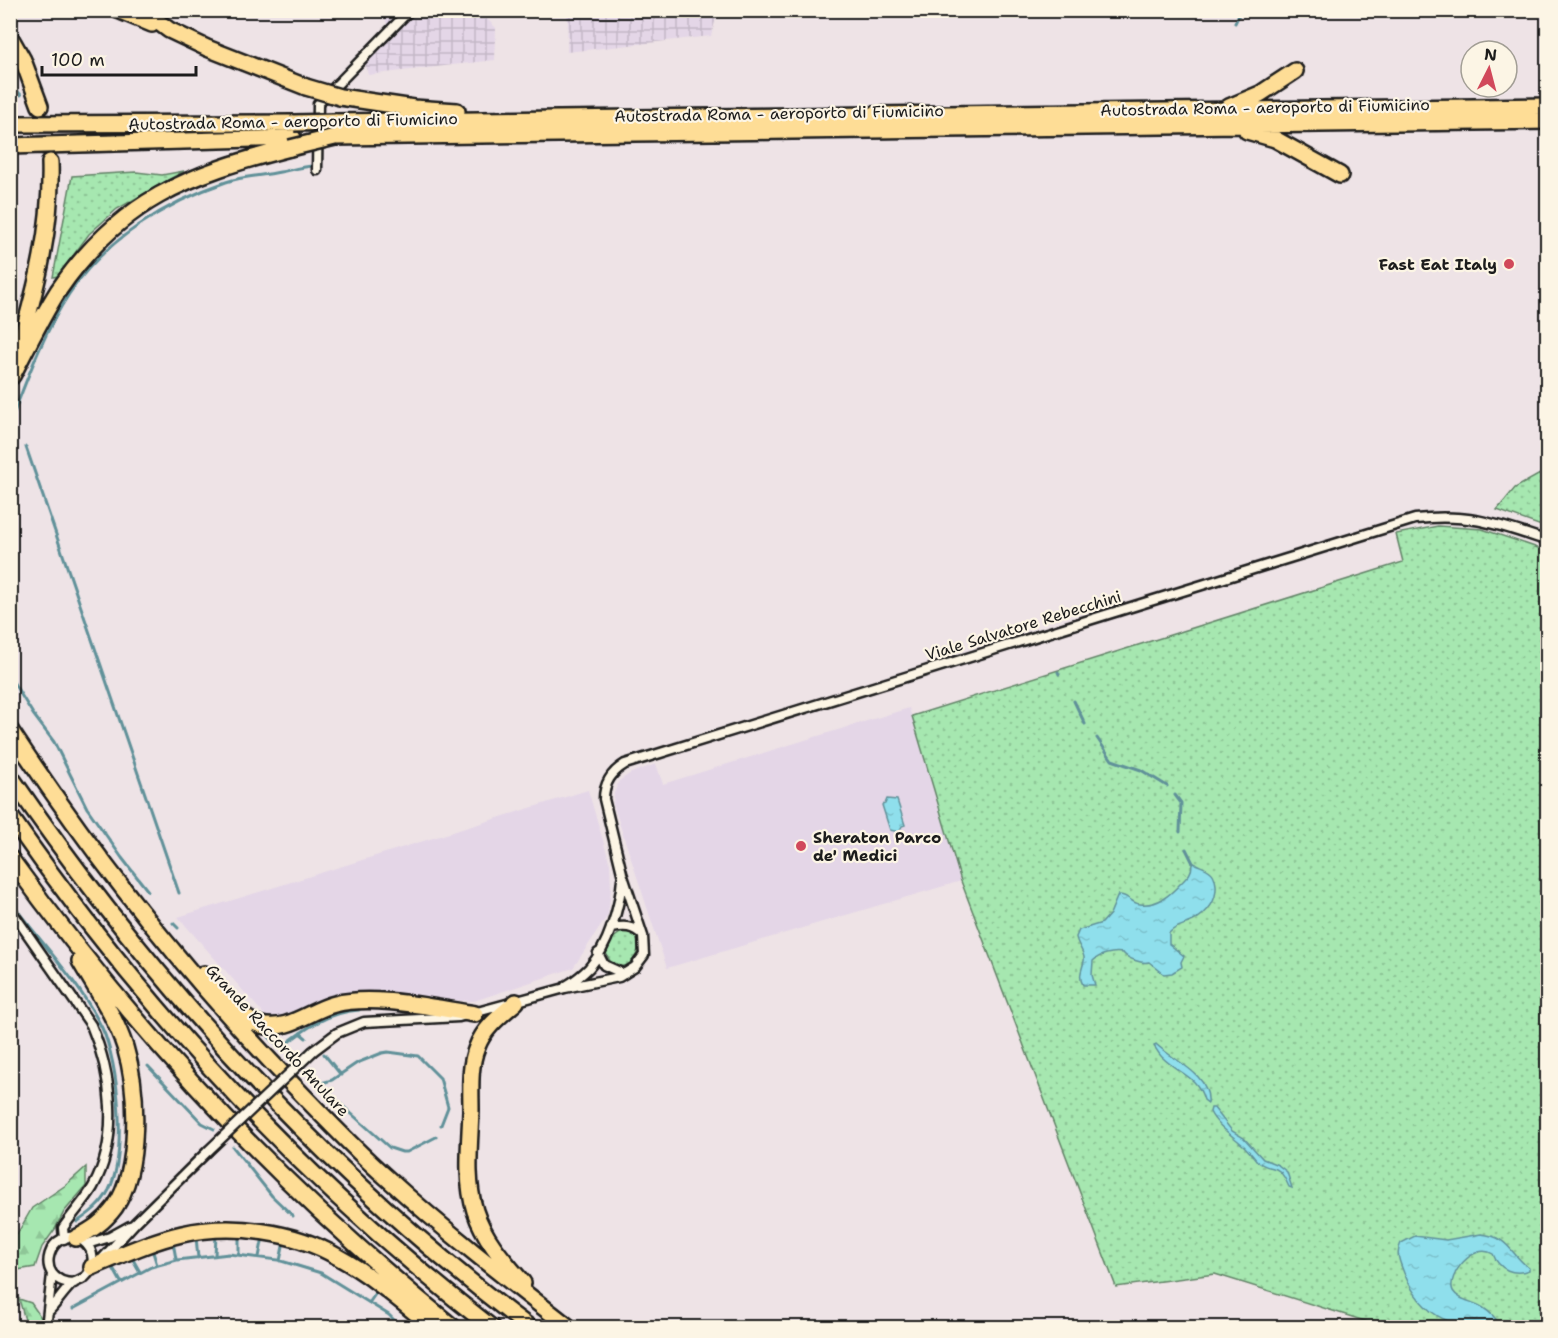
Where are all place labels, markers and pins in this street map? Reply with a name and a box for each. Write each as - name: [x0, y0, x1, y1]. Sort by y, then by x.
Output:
- place label: Fast Eat Italy: [1379, 254, 1497, 275]
- marker: Fast Eat Italy: [1502, 257, 1516, 271]
- place label: Sheraton Parco de' Medici: [813, 827, 942, 866]
- marker: Sheraton Parco de' Medici: [794, 839, 808, 853]

